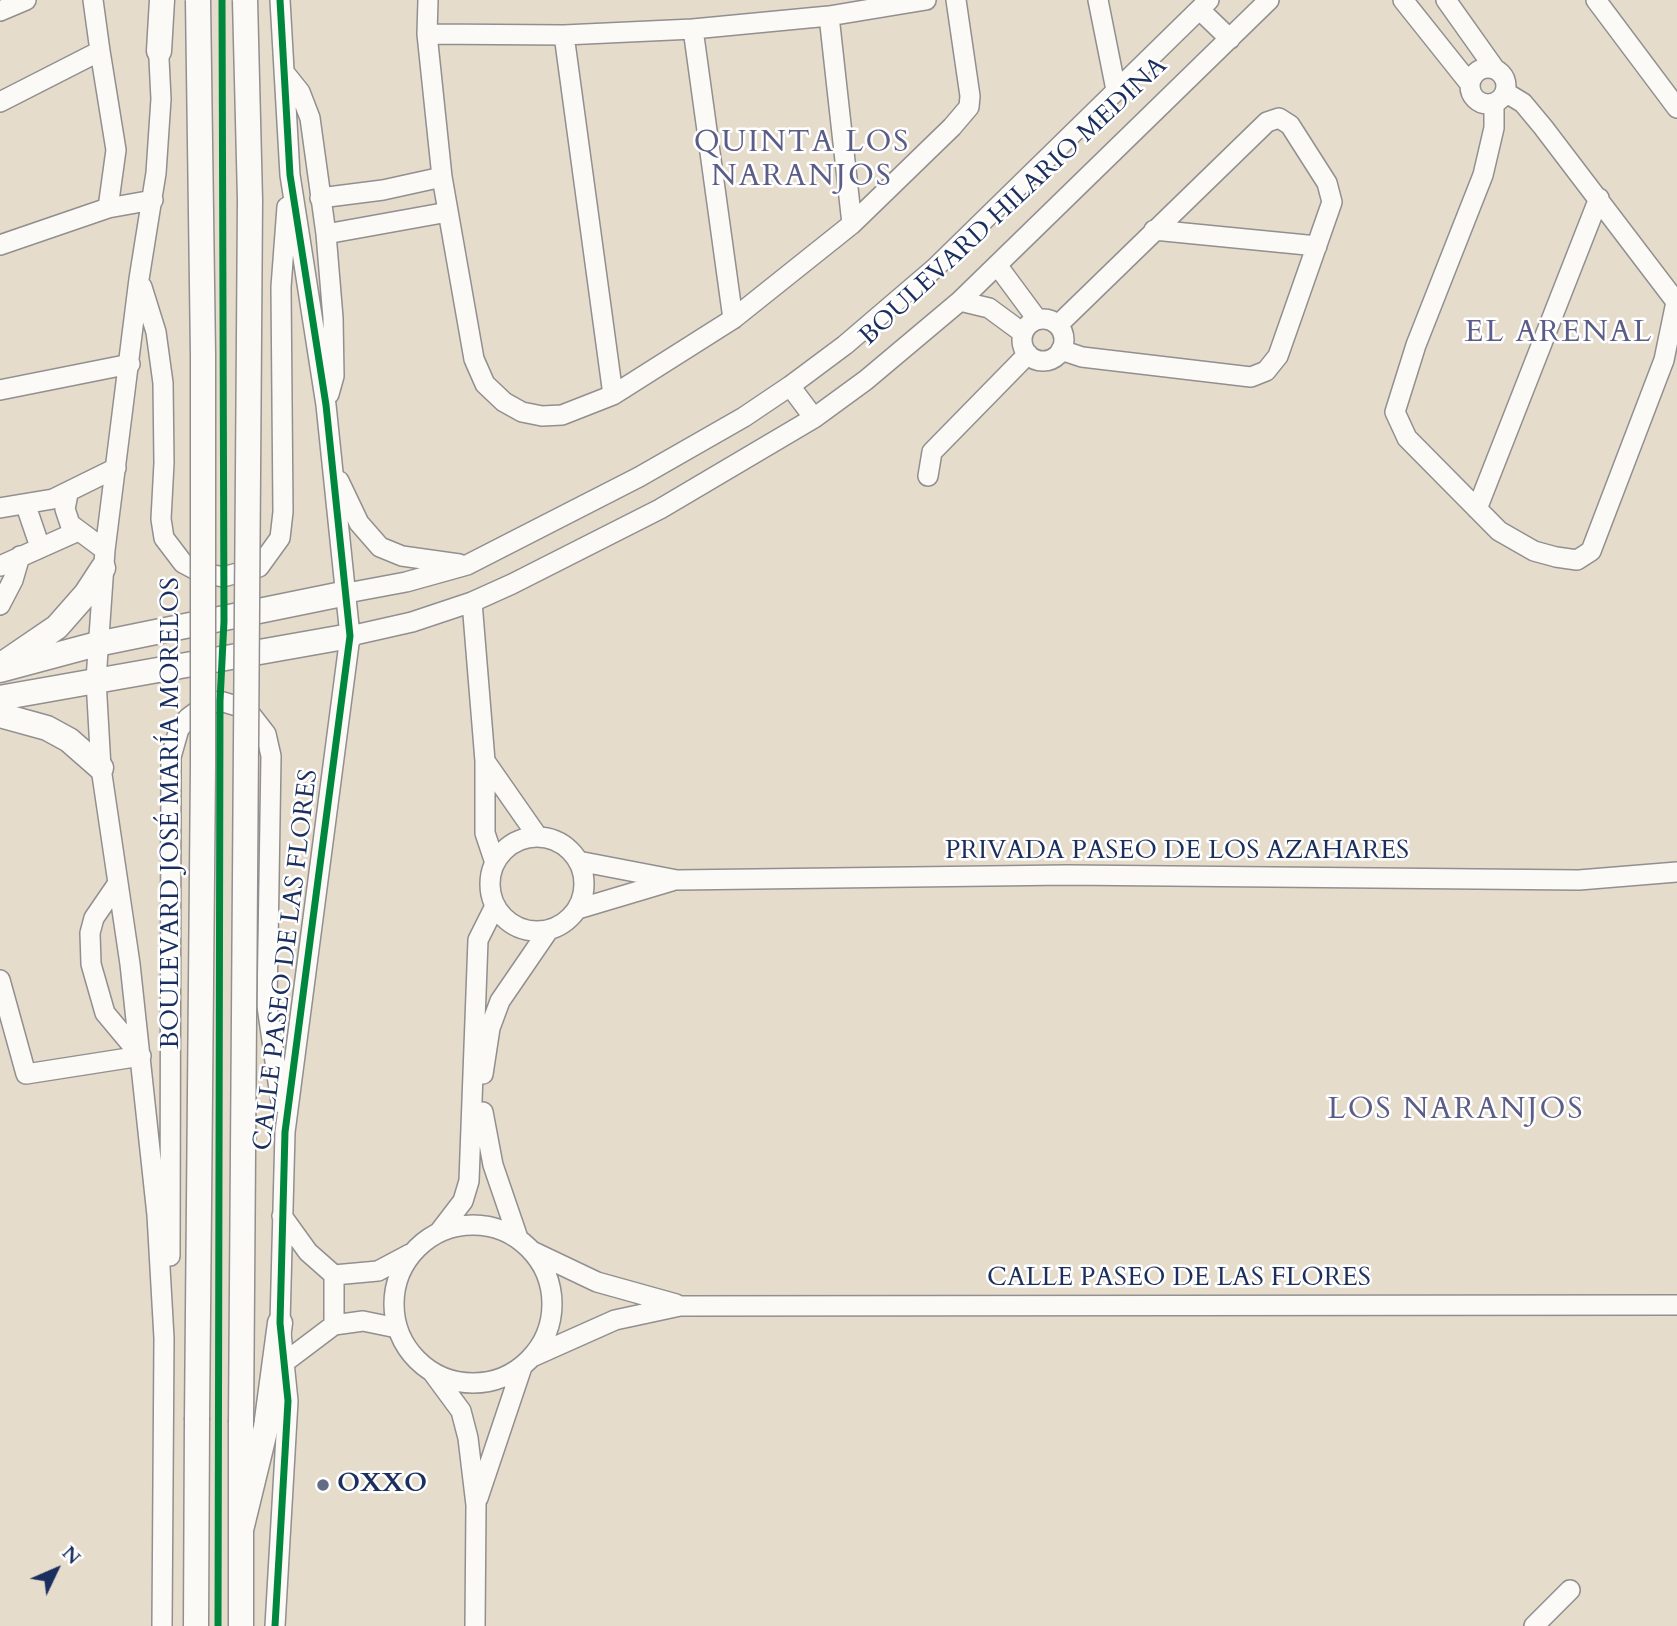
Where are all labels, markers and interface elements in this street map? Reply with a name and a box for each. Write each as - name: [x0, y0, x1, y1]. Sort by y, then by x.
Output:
- street label: BOULEVARD HILARIO MEDINA: [854, 51, 1174, 353]
- district label: QUINTA LOS NARANJOS: [695, 126, 909, 196]
- district label: EL ARENAL: [1466, 316, 1652, 352]
- street label: BOULEVARD JOSÉ MARÍA MORELOS: [156, 577, 188, 1049]
- street label: CALLE PASEO DE LAS FLORES: [248, 768, 326, 1152]
- street label: PRIVADA PASEO DE LOS AZAHARES: [945, 836, 1409, 868]
- district label: LOS NARANJOS: [1329, 1093, 1583, 1129]
- street label: CALLE PASEO DE LAS FLORES: [987, 1263, 1371, 1295]
- place label: OXXO: [337, 1469, 427, 1501]
- marker: OXXO: [315, 1477, 331, 1493]
- north arrow: [21, 1535, 91, 1605]
- text: N: [56, 1540, 86, 1570]

